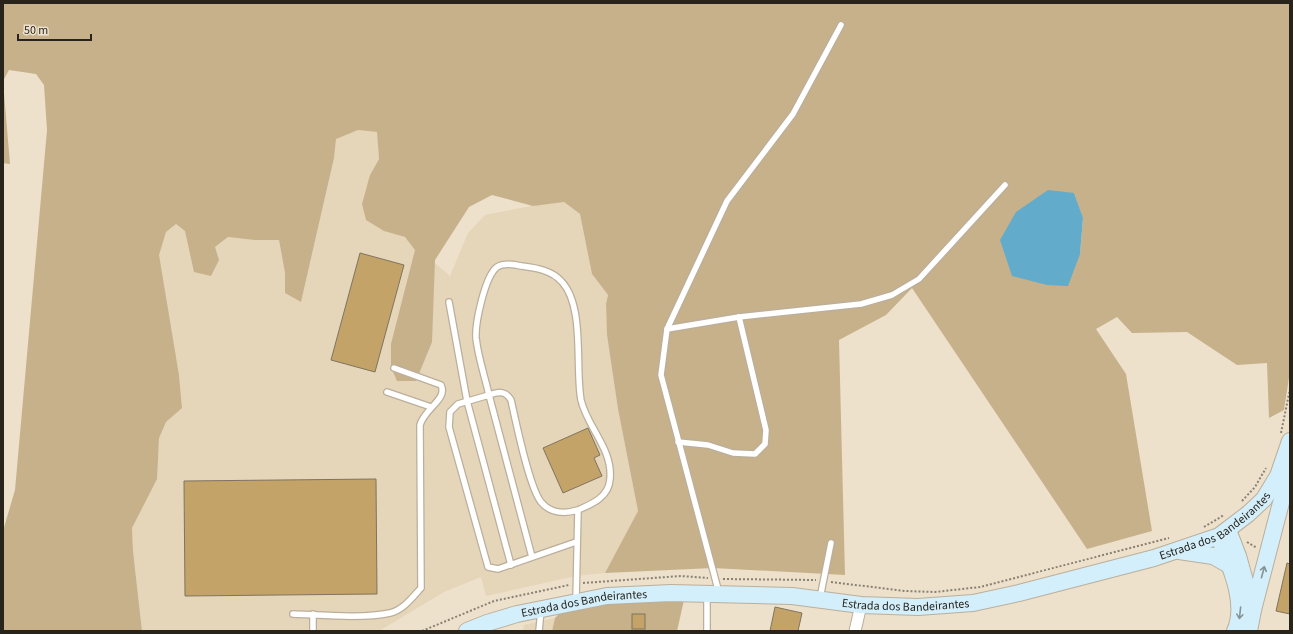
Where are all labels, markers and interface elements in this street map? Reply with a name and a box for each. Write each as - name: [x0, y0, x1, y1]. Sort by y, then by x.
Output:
- scale bar: [18, 16, 91, 42]
- text: 50 m: [24, 22, 48, 39]
- street label: Estrada dos Bandeirantes: [1157, 489, 1275, 564]
- one-way arrow: [1260, 566, 1268, 579]
- street label: Estrada dos Bandeirantes: [520, 586, 647, 621]
- street label: Estrada dos Bandeirantes: [841, 594, 970, 616]
- one-way arrow: [1236, 606, 1243, 619]

